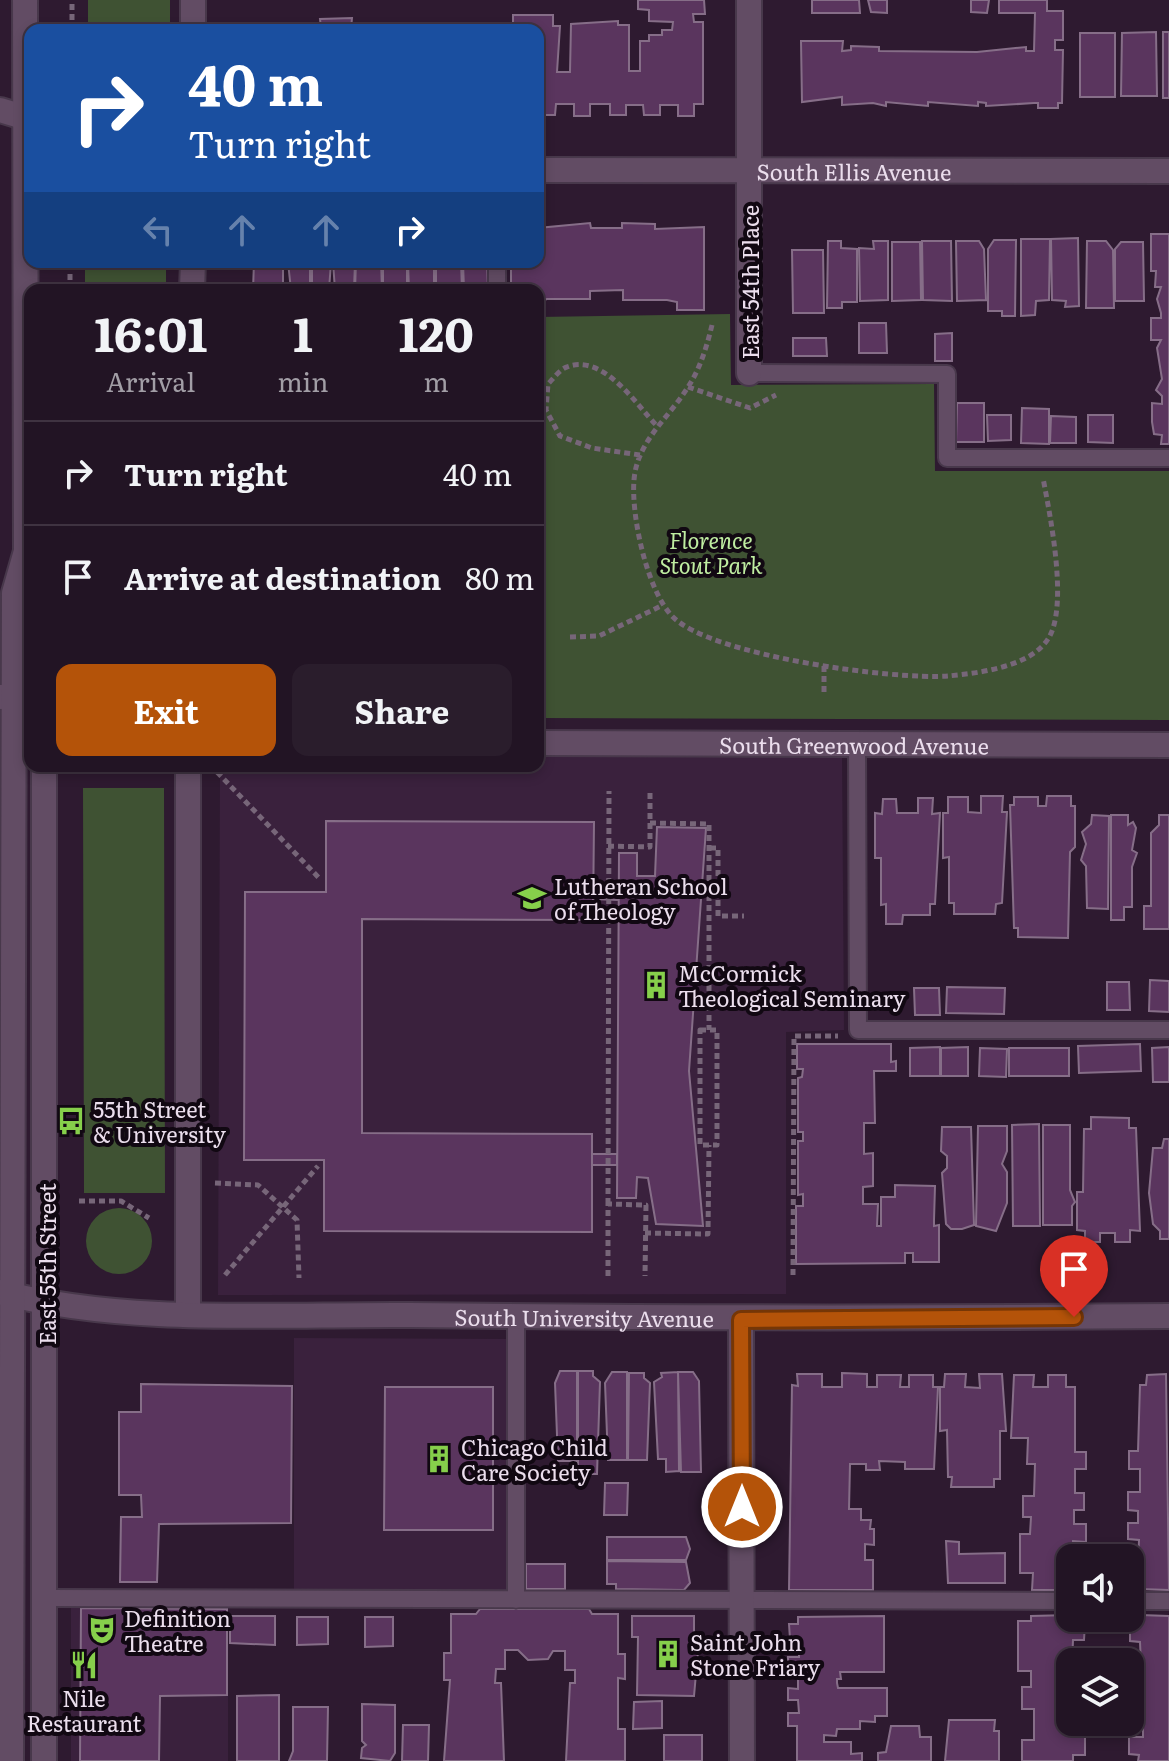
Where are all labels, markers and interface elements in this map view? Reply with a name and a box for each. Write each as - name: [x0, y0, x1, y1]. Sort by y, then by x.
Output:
- text: 40 m: [188, 40, 323, 123]
- icon: right: [56, 56, 160, 160]
- text: Turn right: [188, 116, 371, 169]
- street label: South Ellis Avenue: [757, 154, 951, 187]
- street label: East 54th Place: [733, 205, 766, 359]
- icon: left: [136, 208, 180, 252]
- icon: ahead: [220, 208, 264, 252]
- icon: ahead: [304, 208, 348, 252]
- icon: right: [388, 208, 432, 252]
- text: 16:01: [94, 296, 207, 367]
- text: 1: [293, 296, 313, 367]
- text: 120: [399, 296, 474, 367]
- text: Arrival: [106, 361, 195, 400]
- text: min: [277, 361, 328, 400]
- text: m: [424, 361, 449, 400]
- icon: right: [56, 451, 100, 495]
- text: Turn right: [124, 451, 288, 495]
- text: 40 m: [443, 451, 512, 495]
- park label: Florence Stout Park: [659, 523, 763, 581]
- icon: arrive: [56, 555, 100, 599]
- text: Arrive at destination: [124, 555, 441, 599]
- text: 80 m: [465, 555, 534, 599]
- button: Exit: [56, 664, 276, 756]
- button: Share: [292, 664, 512, 756]
- street label: South Greenwood Avenue: [719, 727, 989, 761]
- place label: Lutheran School of Theology: [554, 869, 728, 927]
- school or university icon: Lutheran School of Theology: [517, 883, 547, 913]
- place label: McCormick Theological Seminary: [678, 956, 906, 1014]
- building icon: McCormick Theological Seminary: [641, 970, 671, 1000]
- place label: 55th Street & University: [93, 1092, 226, 1150]
- bus stop icon: 55th Street & University: [56, 1106, 86, 1136]
- street label: East 55th Street: [30, 1183, 63, 1345]
- pin: [1040, 1235, 1108, 1317]
- icon: arrive: [1052, 1247, 1096, 1291]
- street label: South University Avenue: [454, 1299, 714, 1334]
- place label: Chicago Child Care Society: [461, 1430, 608, 1488]
- building icon: Chicago Child Care Society: [424, 1444, 454, 1474]
- position arrow: [700, 1465, 784, 1549]
- map controls: [1056, 1544, 1144, 1736]
- button: sound: [1056, 1544, 1144, 1632]
- place label: Definition Theatre: [124, 1601, 231, 1659]
- theatre icon: Definition Theatre: [87, 1615, 117, 1645]
- place label: Saint John Stone Friary: [690, 1625, 821, 1683]
- building icon: Saint John Stone Friary: [653, 1639, 683, 1669]
- button: layers: [1056, 1648, 1144, 1736]
- restaurant icon: Nile Restaurant: [69, 1650, 99, 1680]
- place label: Nile Restaurant: [27, 1681, 142, 1739]

